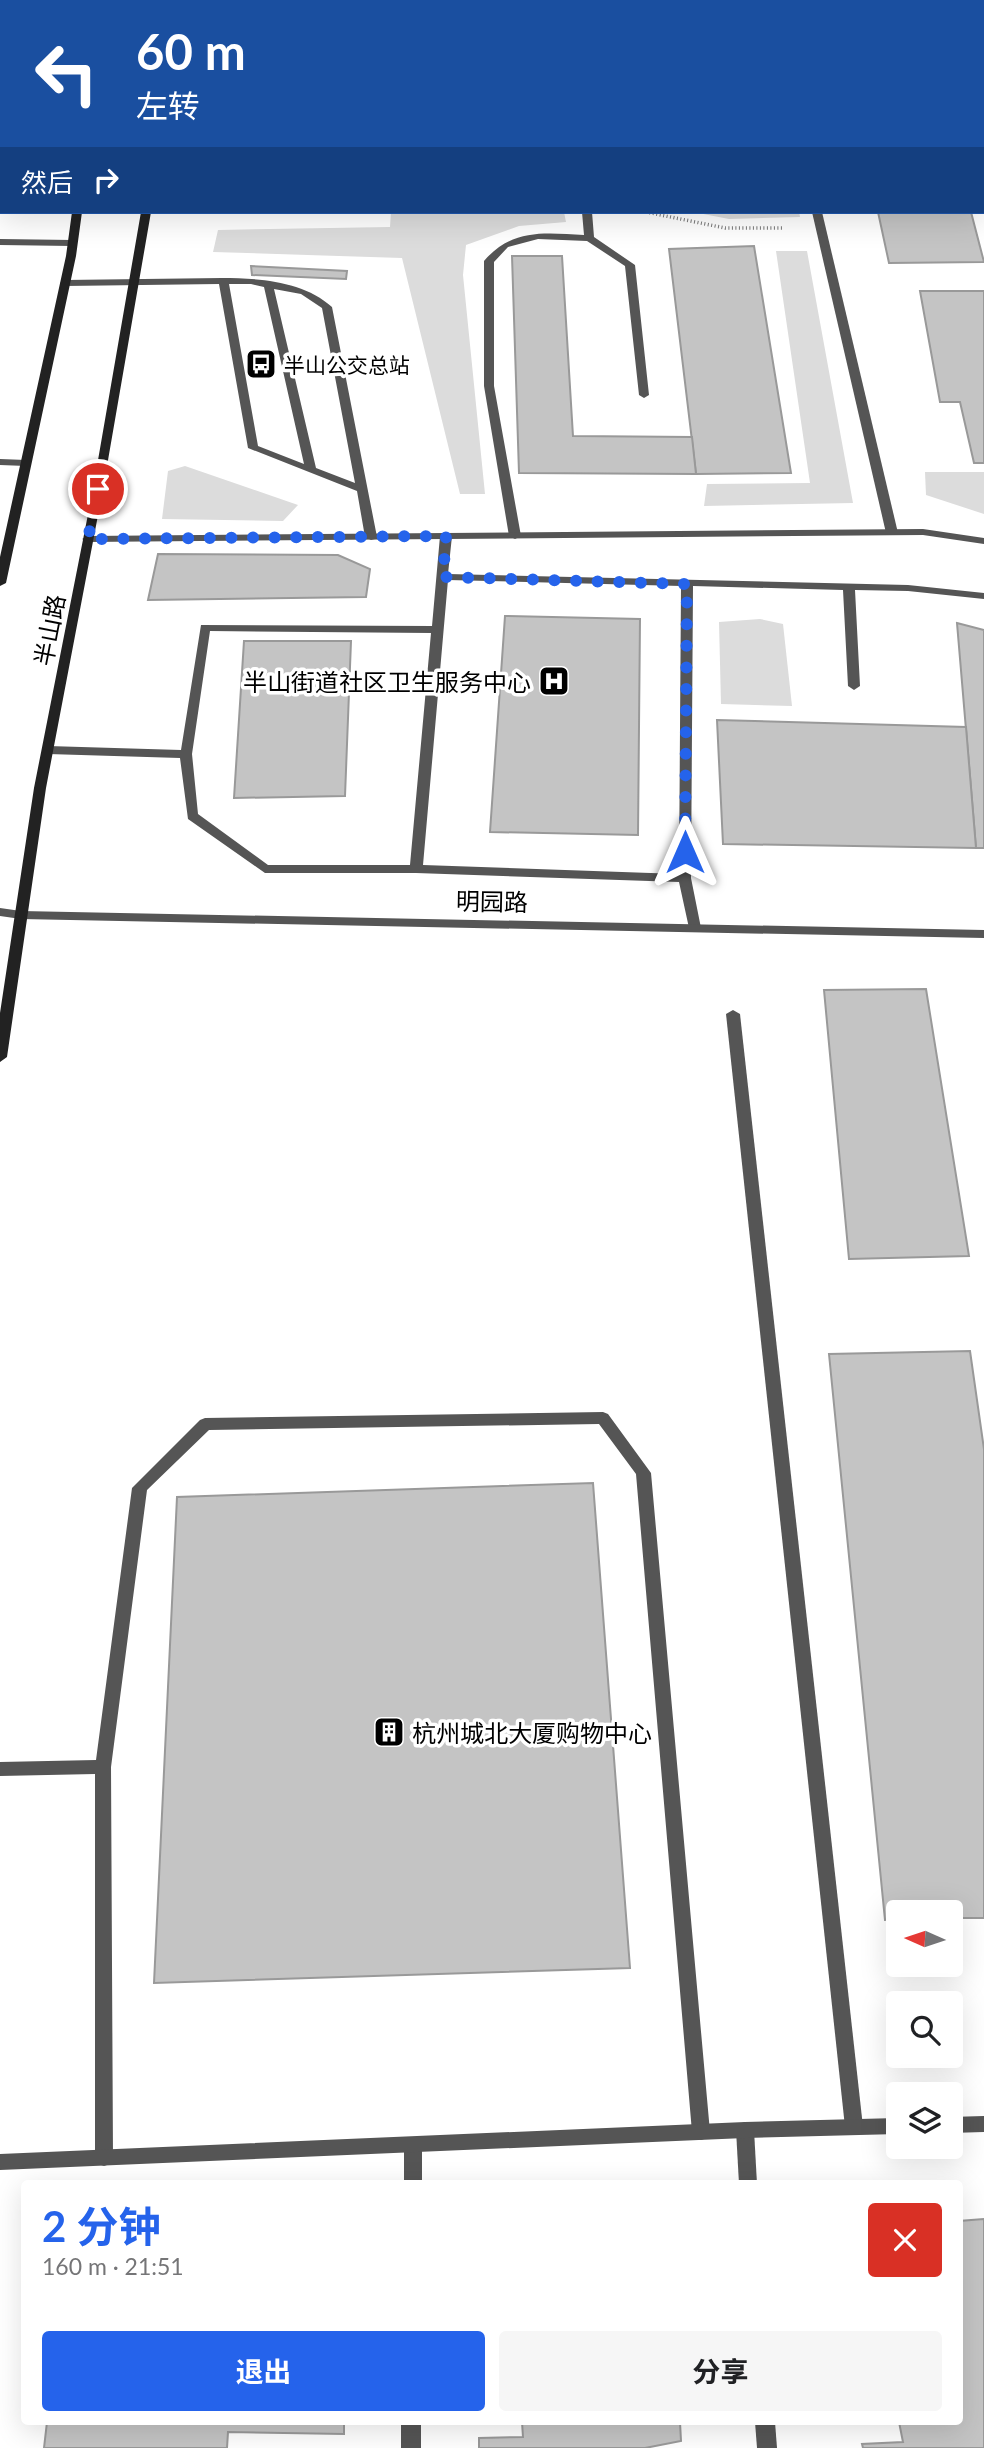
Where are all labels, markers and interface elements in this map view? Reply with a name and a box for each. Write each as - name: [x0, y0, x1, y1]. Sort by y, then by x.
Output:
- text: 60 m: [136, 22, 246, 80]
- icon: left: [21, 28, 112, 119]
- text: 左转: [136, 86, 200, 125]
- icon: right: [87, 161, 125, 199]
- text: 然后: [21, 166, 73, 198]
- bus stop icon: 半山公交总站: [244, 347, 278, 381]
- place label: 半山公交总站: [284, 352, 410, 377]
- pin: [68, 459, 128, 519]
- icon: arrive: [79, 470, 117, 508]
- street label: 半山路: [28, 592, 70, 668]
- hospital icon: 半山街道社区卫生服务中心: [537, 664, 571, 698]
- place label: 半山街道社区卫生服务中心: [243, 667, 531, 696]
- position arrow: [648, 815, 722, 889]
- street label: 明园路: [456, 886, 528, 916]
- building icon: 杭州城北大厦购物中心: [372, 1715, 406, 1749]
- place label: 杭州城北大厦购物中心: [412, 1718, 652, 1747]
- north arrow: [886, 1900, 962, 1978]
- map controls: [886, 1900, 963, 2159]
- button: search: [886, 1991, 963, 2068]
- button: layers: [886, 2082, 963, 2159]
- text: 2 分钟: [42, 2201, 161, 2251]
- button: close: [868, 2203, 942, 2277]
- text: 160 m · 21:51: [42, 2252, 184, 2280]
- button: 退出: [42, 2331, 485, 2411]
- button: 分享: [499, 2331, 942, 2411]

